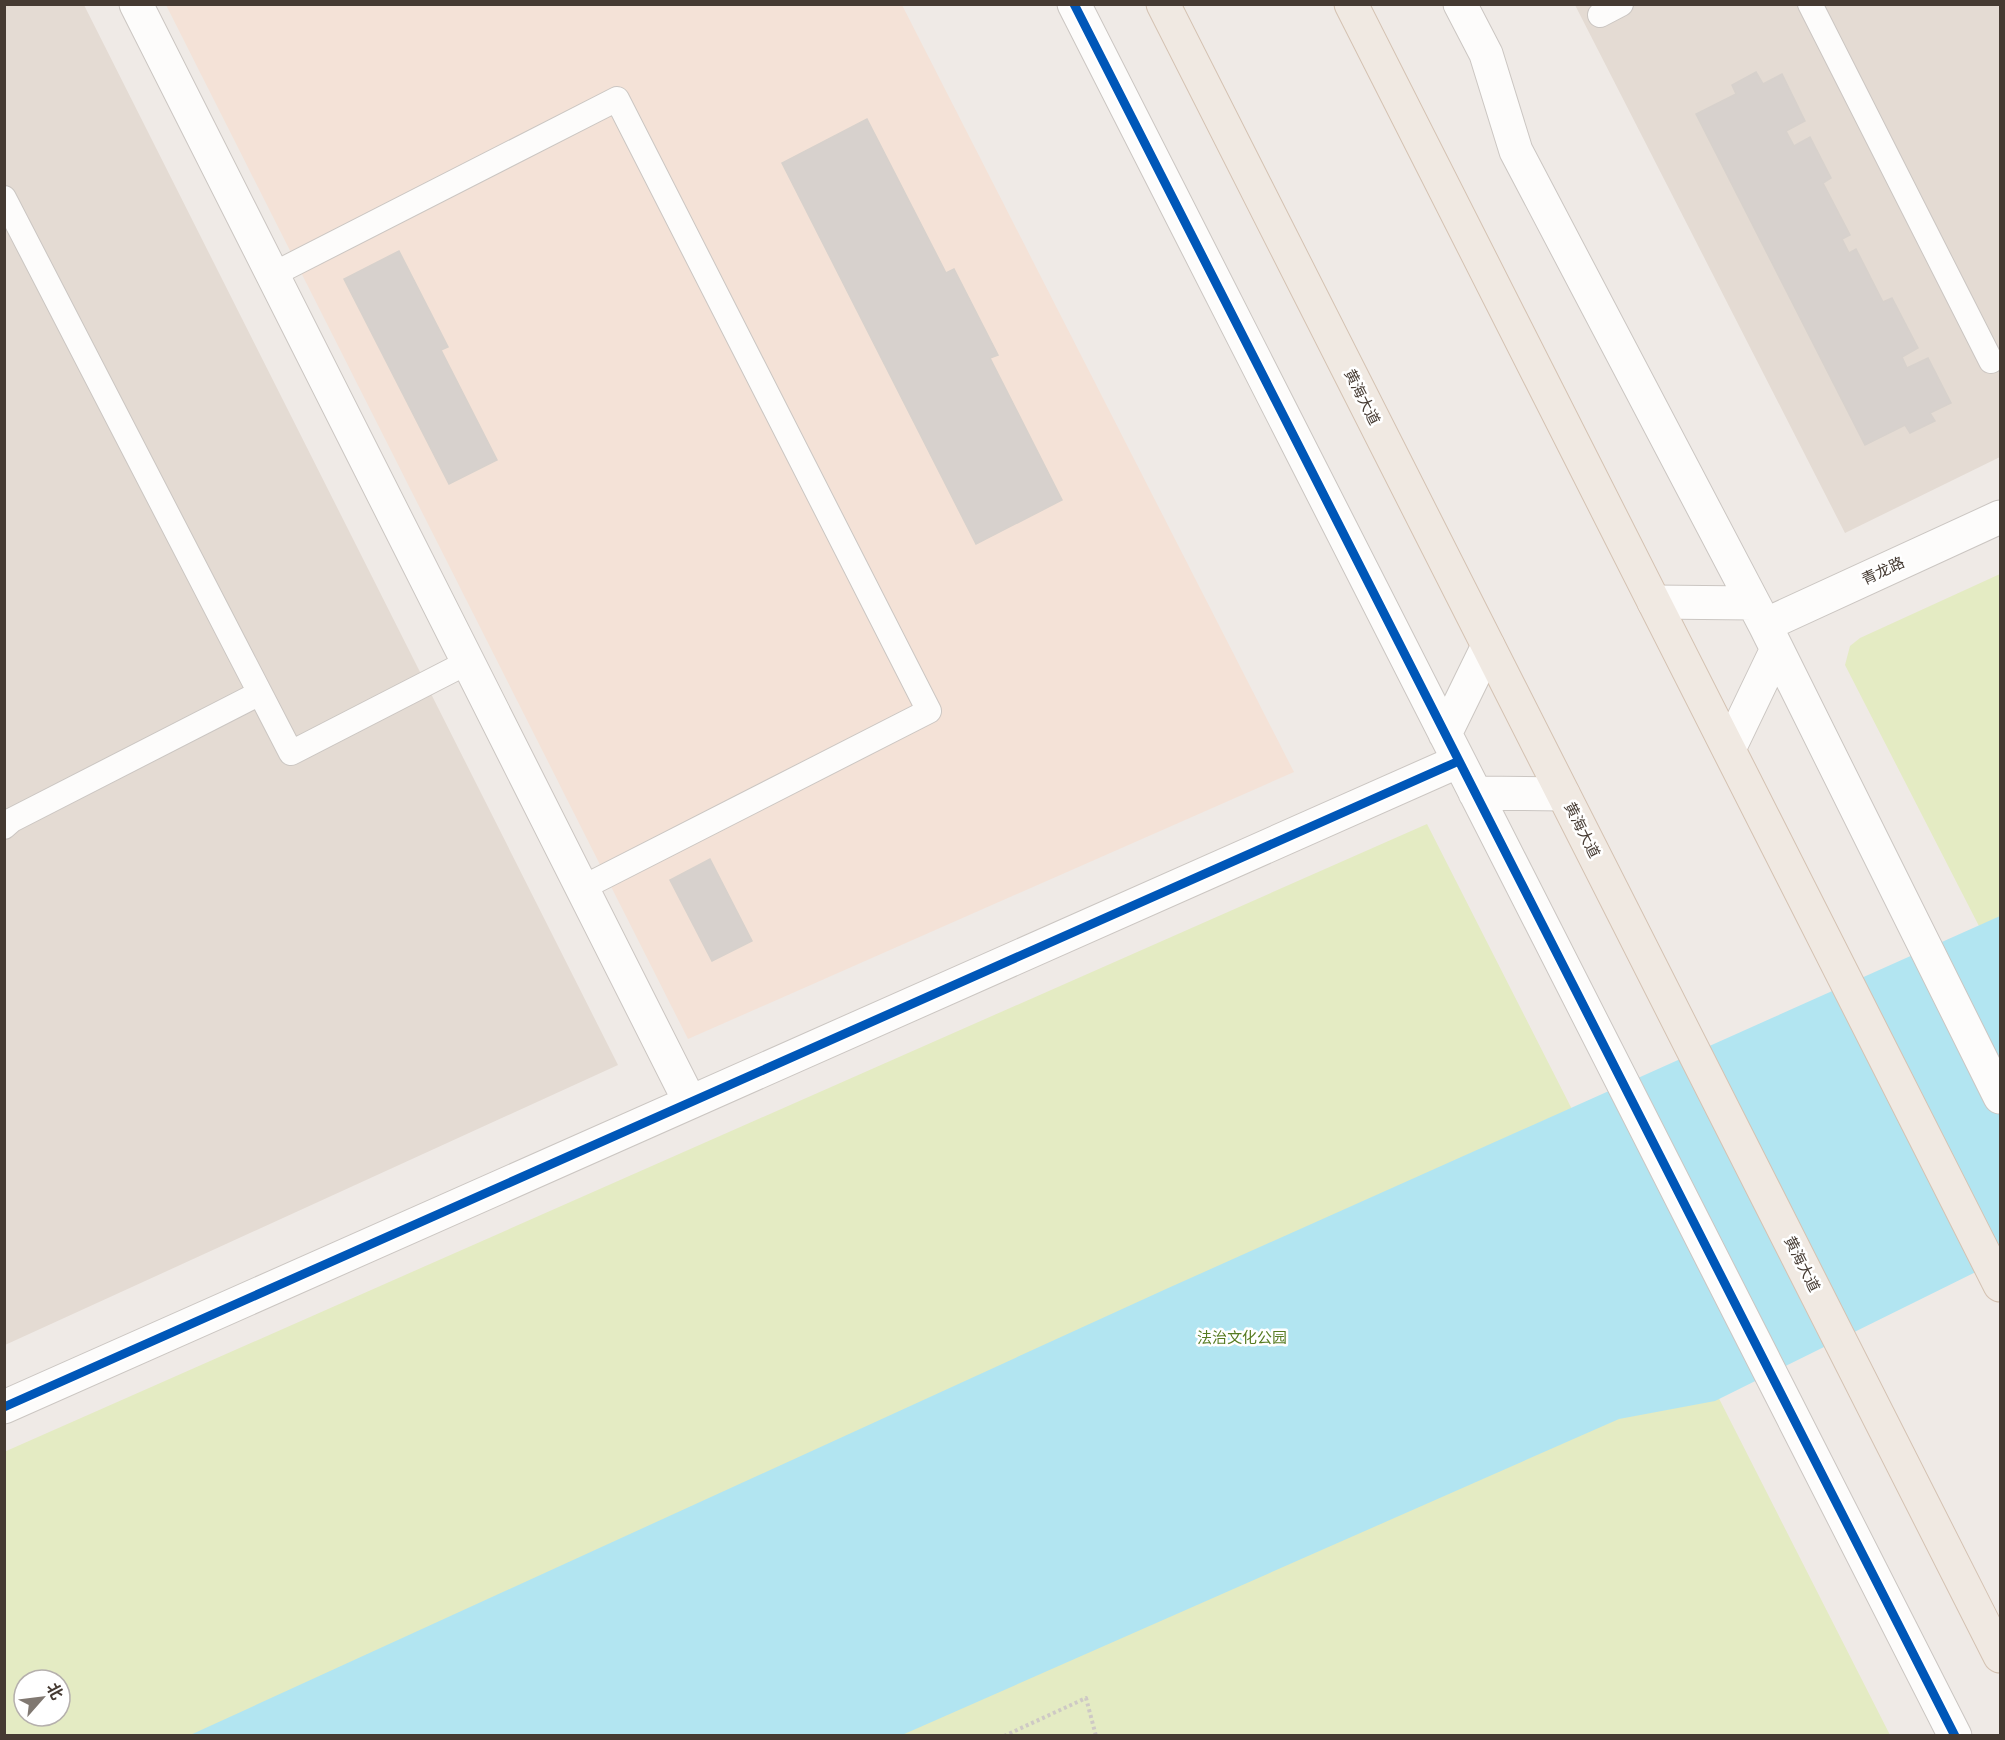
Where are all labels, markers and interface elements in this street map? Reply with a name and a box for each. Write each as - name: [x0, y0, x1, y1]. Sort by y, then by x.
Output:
- street label: 黄海大道: [1340, 366, 1385, 428]
- street label: 青龙路: [1858, 552, 1907, 589]
- street label: 黄海大道: [1560, 799, 1605, 861]
- street label: 黄海大道: [1780, 1233, 1825, 1295]
- park label: 法治文化公园: [1197, 1328, 1287, 1347]
- north arrow: [12, 1668, 72, 1728]
- text: 北: [43, 1680, 67, 1703]

